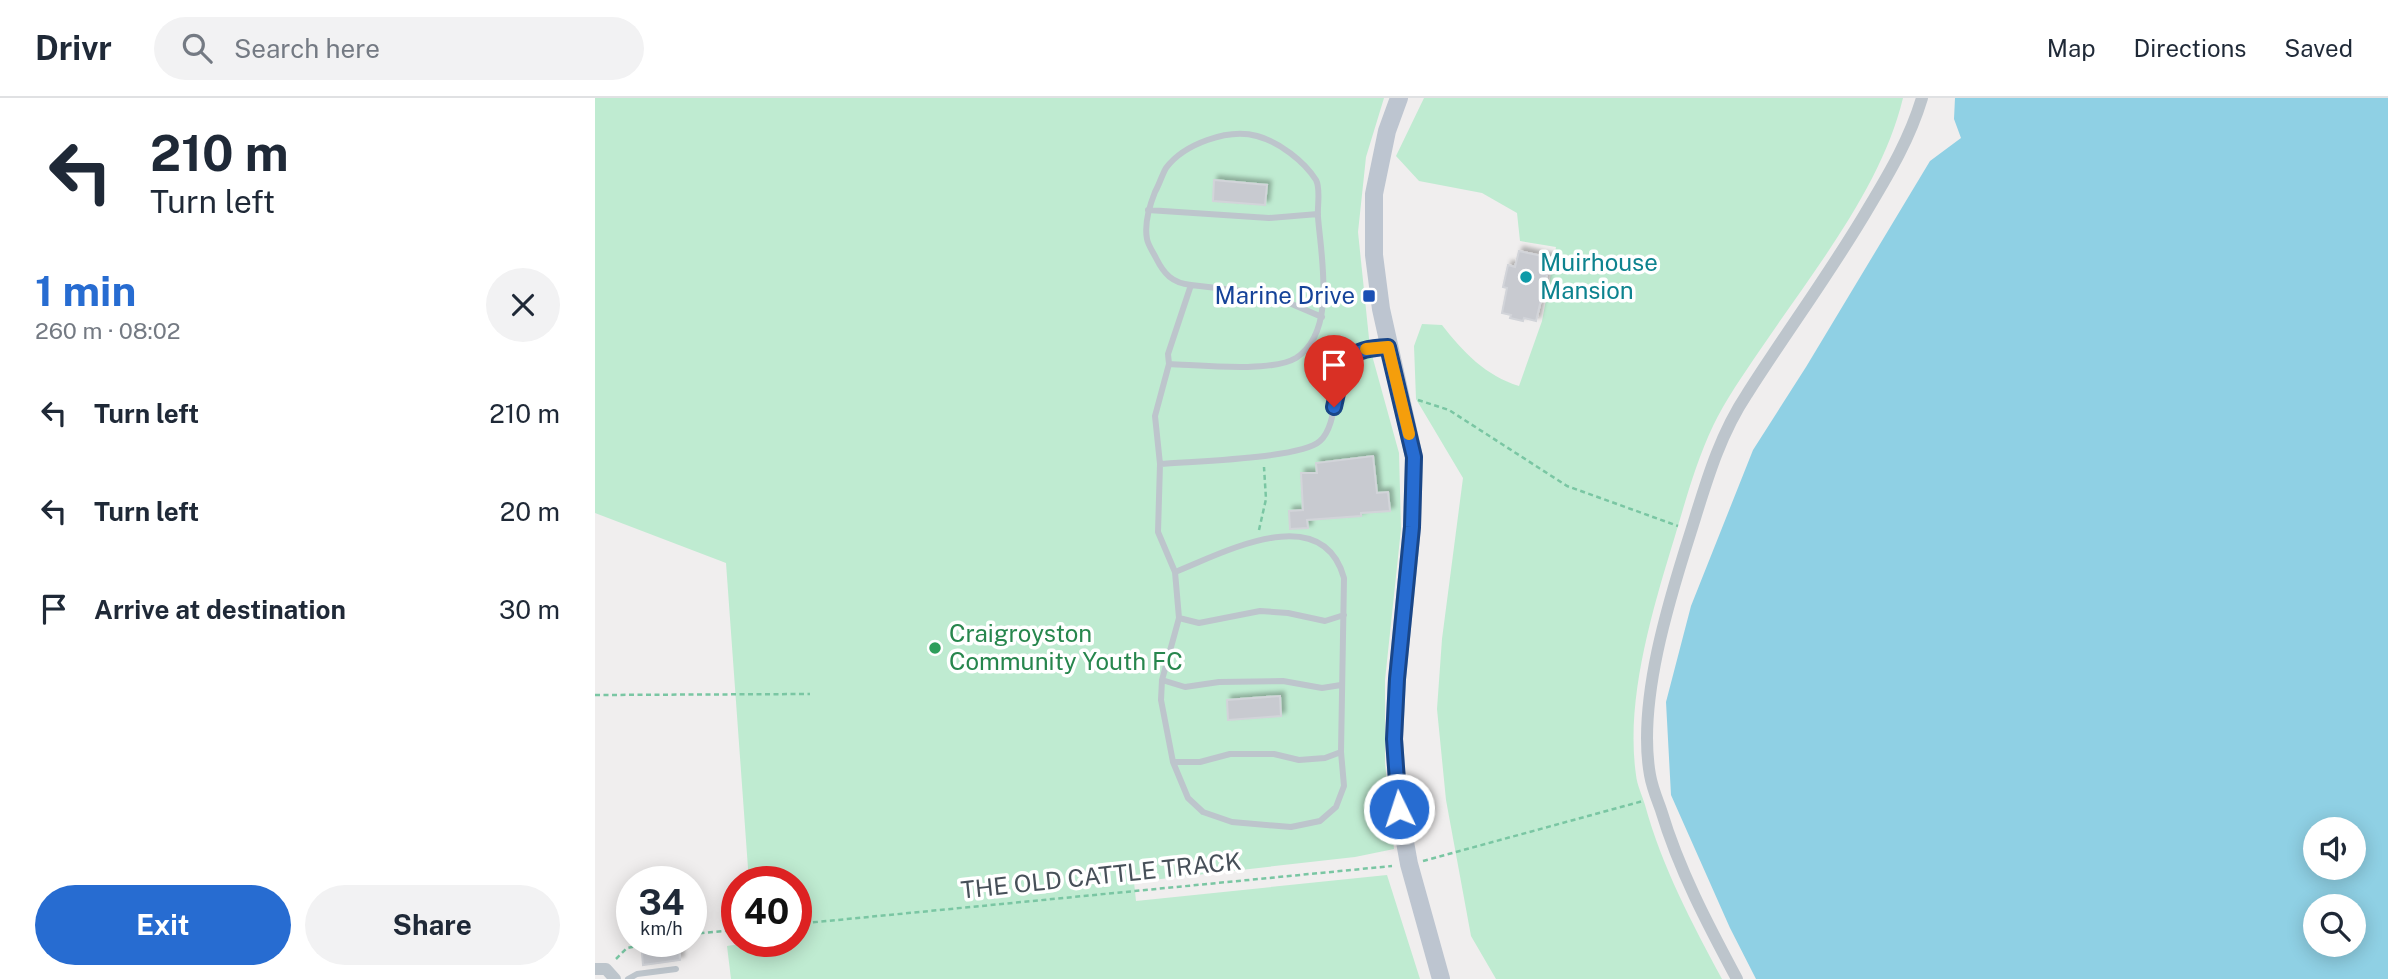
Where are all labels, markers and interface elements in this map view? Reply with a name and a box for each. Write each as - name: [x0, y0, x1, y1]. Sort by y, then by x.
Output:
- search box: [154, 17, 644, 80]
- text: Drivr: [35, 29, 112, 67]
- icon: search: [178, 29, 216, 67]
- text: Search here: [234, 33, 380, 64]
- text: Map: [2047, 34, 2096, 62]
- text: Directions: [2134, 34, 2246, 62]
- text: Saved: [2284, 34, 2353, 62]
- text: 210 m: [150, 124, 289, 182]
- icon: left: [35, 126, 126, 217]
- text: Turn left: [150, 183, 275, 220]
- place label: Muirhouse Mansion: [1540, 248, 1658, 304]
- text: 1 min: [35, 266, 136, 315]
- button: close: [486, 268, 560, 342]
- marker: Muirhouse Mansion: [1518, 269, 1534, 285]
- place label: Marine Drive: [1215, 281, 1355, 309]
- marker: Marine Drive: [1361, 288, 1377, 304]
- text: 260 m · 08:02: [35, 317, 181, 344]
- pin: [1304, 335, 1364, 407]
- icon: arrive: [1315, 346, 1353, 384]
- icon: left: [35, 394, 73, 432]
- text: Turn left: [94, 398, 199, 429]
- text: 210 m: [489, 398, 560, 429]
- icon: left: [35, 492, 73, 530]
- text: Turn left: [94, 496, 199, 527]
- text: 20 m: [500, 496, 560, 527]
- icon: arrive: [35, 590, 73, 628]
- text: Arrive at destination: [94, 594, 346, 625]
- text: 30 m: [499, 594, 560, 625]
- place label: Craigroyston Community Youth FC: [949, 619, 1183, 675]
- marker: Craigroyston Community Youth FC: [927, 640, 943, 656]
- position arrow: [1362, 772, 1436, 846]
- map controls: [2303, 817, 2366, 957]
- button: sound: [2303, 817, 2366, 880]
- street label: THE OLD CATTLE TRACK: [959, 846, 1242, 904]
- speed limit sign: 40: [721, 866, 812, 957]
- text: 34: [638, 882, 685, 923]
- button: Exit: [35, 885, 291, 965]
- button: Share: [305, 885, 560, 965]
- button: search: [2303, 894, 2366, 957]
- text: km/h: [640, 918, 683, 939]

